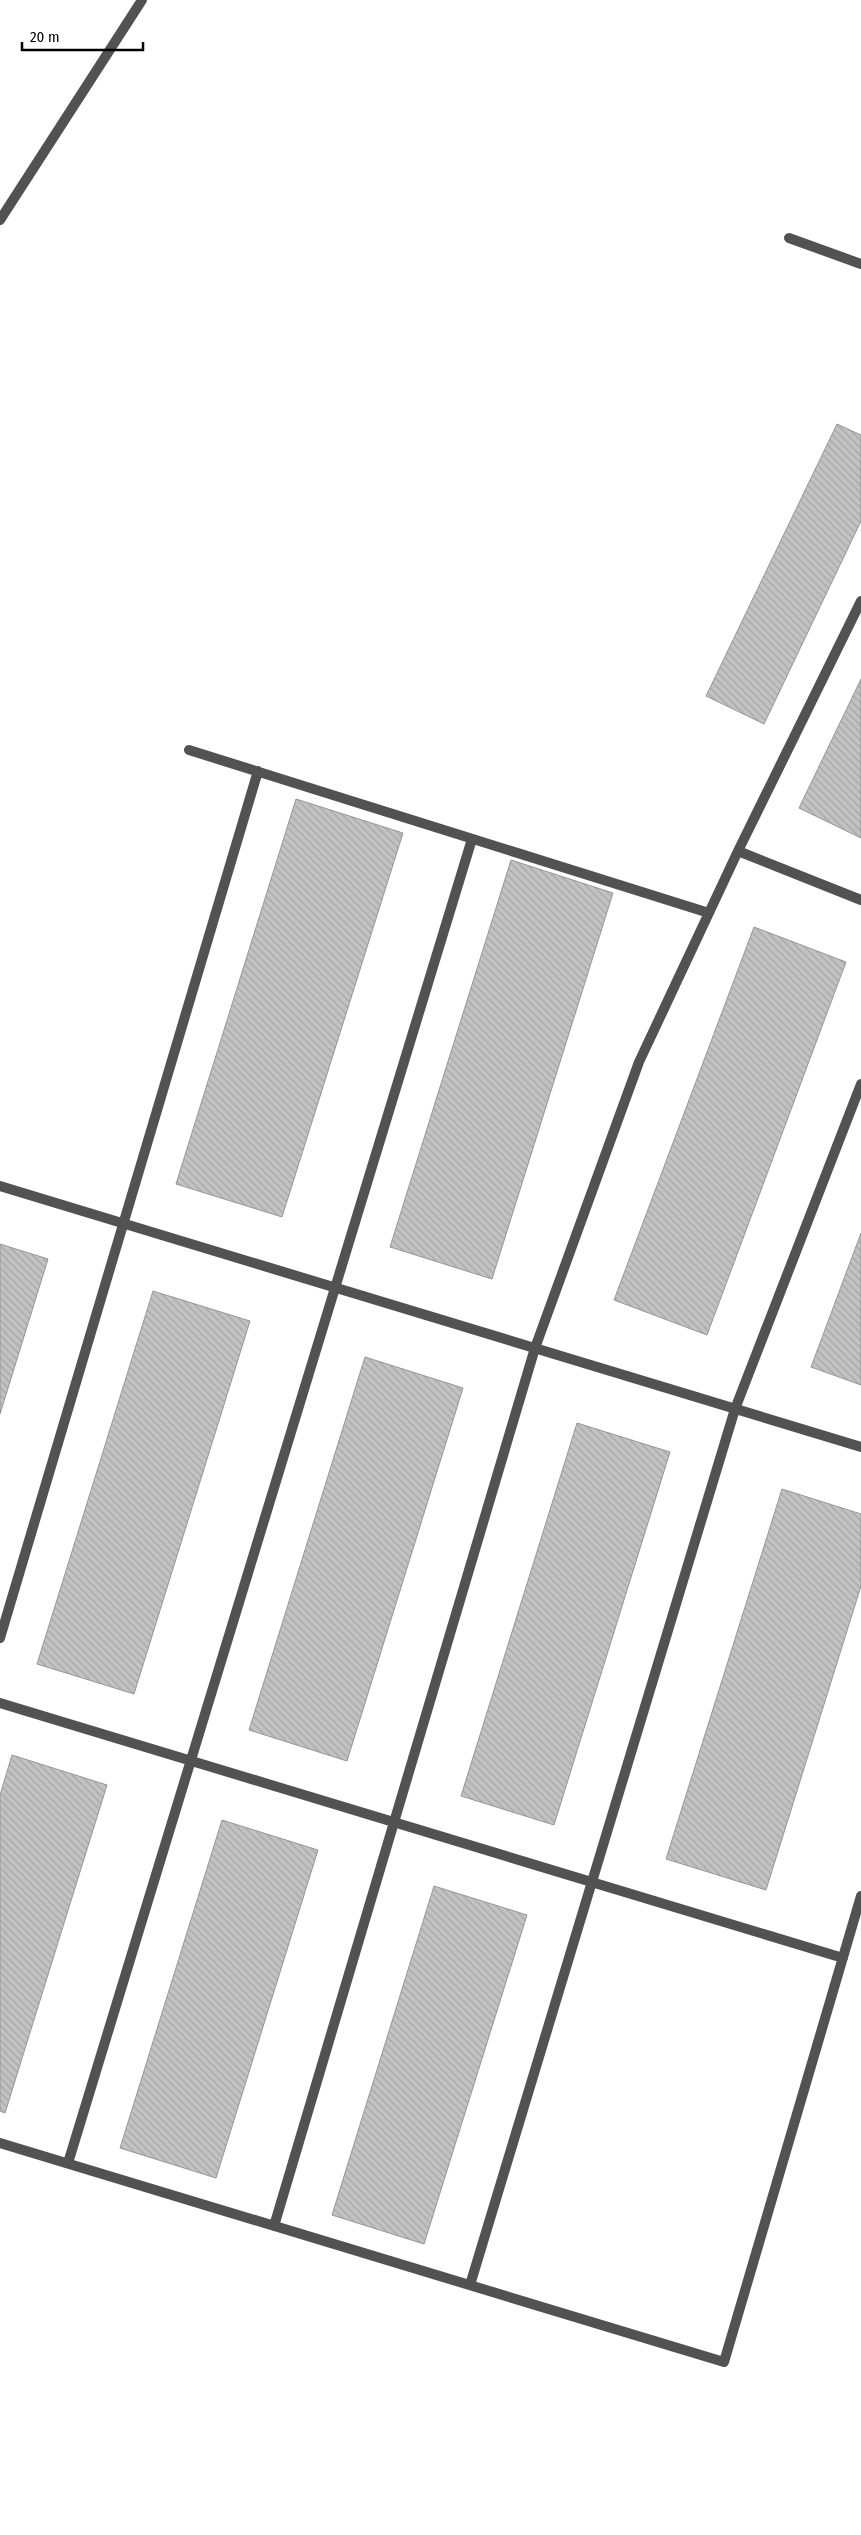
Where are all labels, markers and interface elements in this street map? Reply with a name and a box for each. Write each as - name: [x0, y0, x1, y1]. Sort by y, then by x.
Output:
- scale bar: [22, 20, 144, 52]
- text: 20 m: [30, 28, 60, 46]

